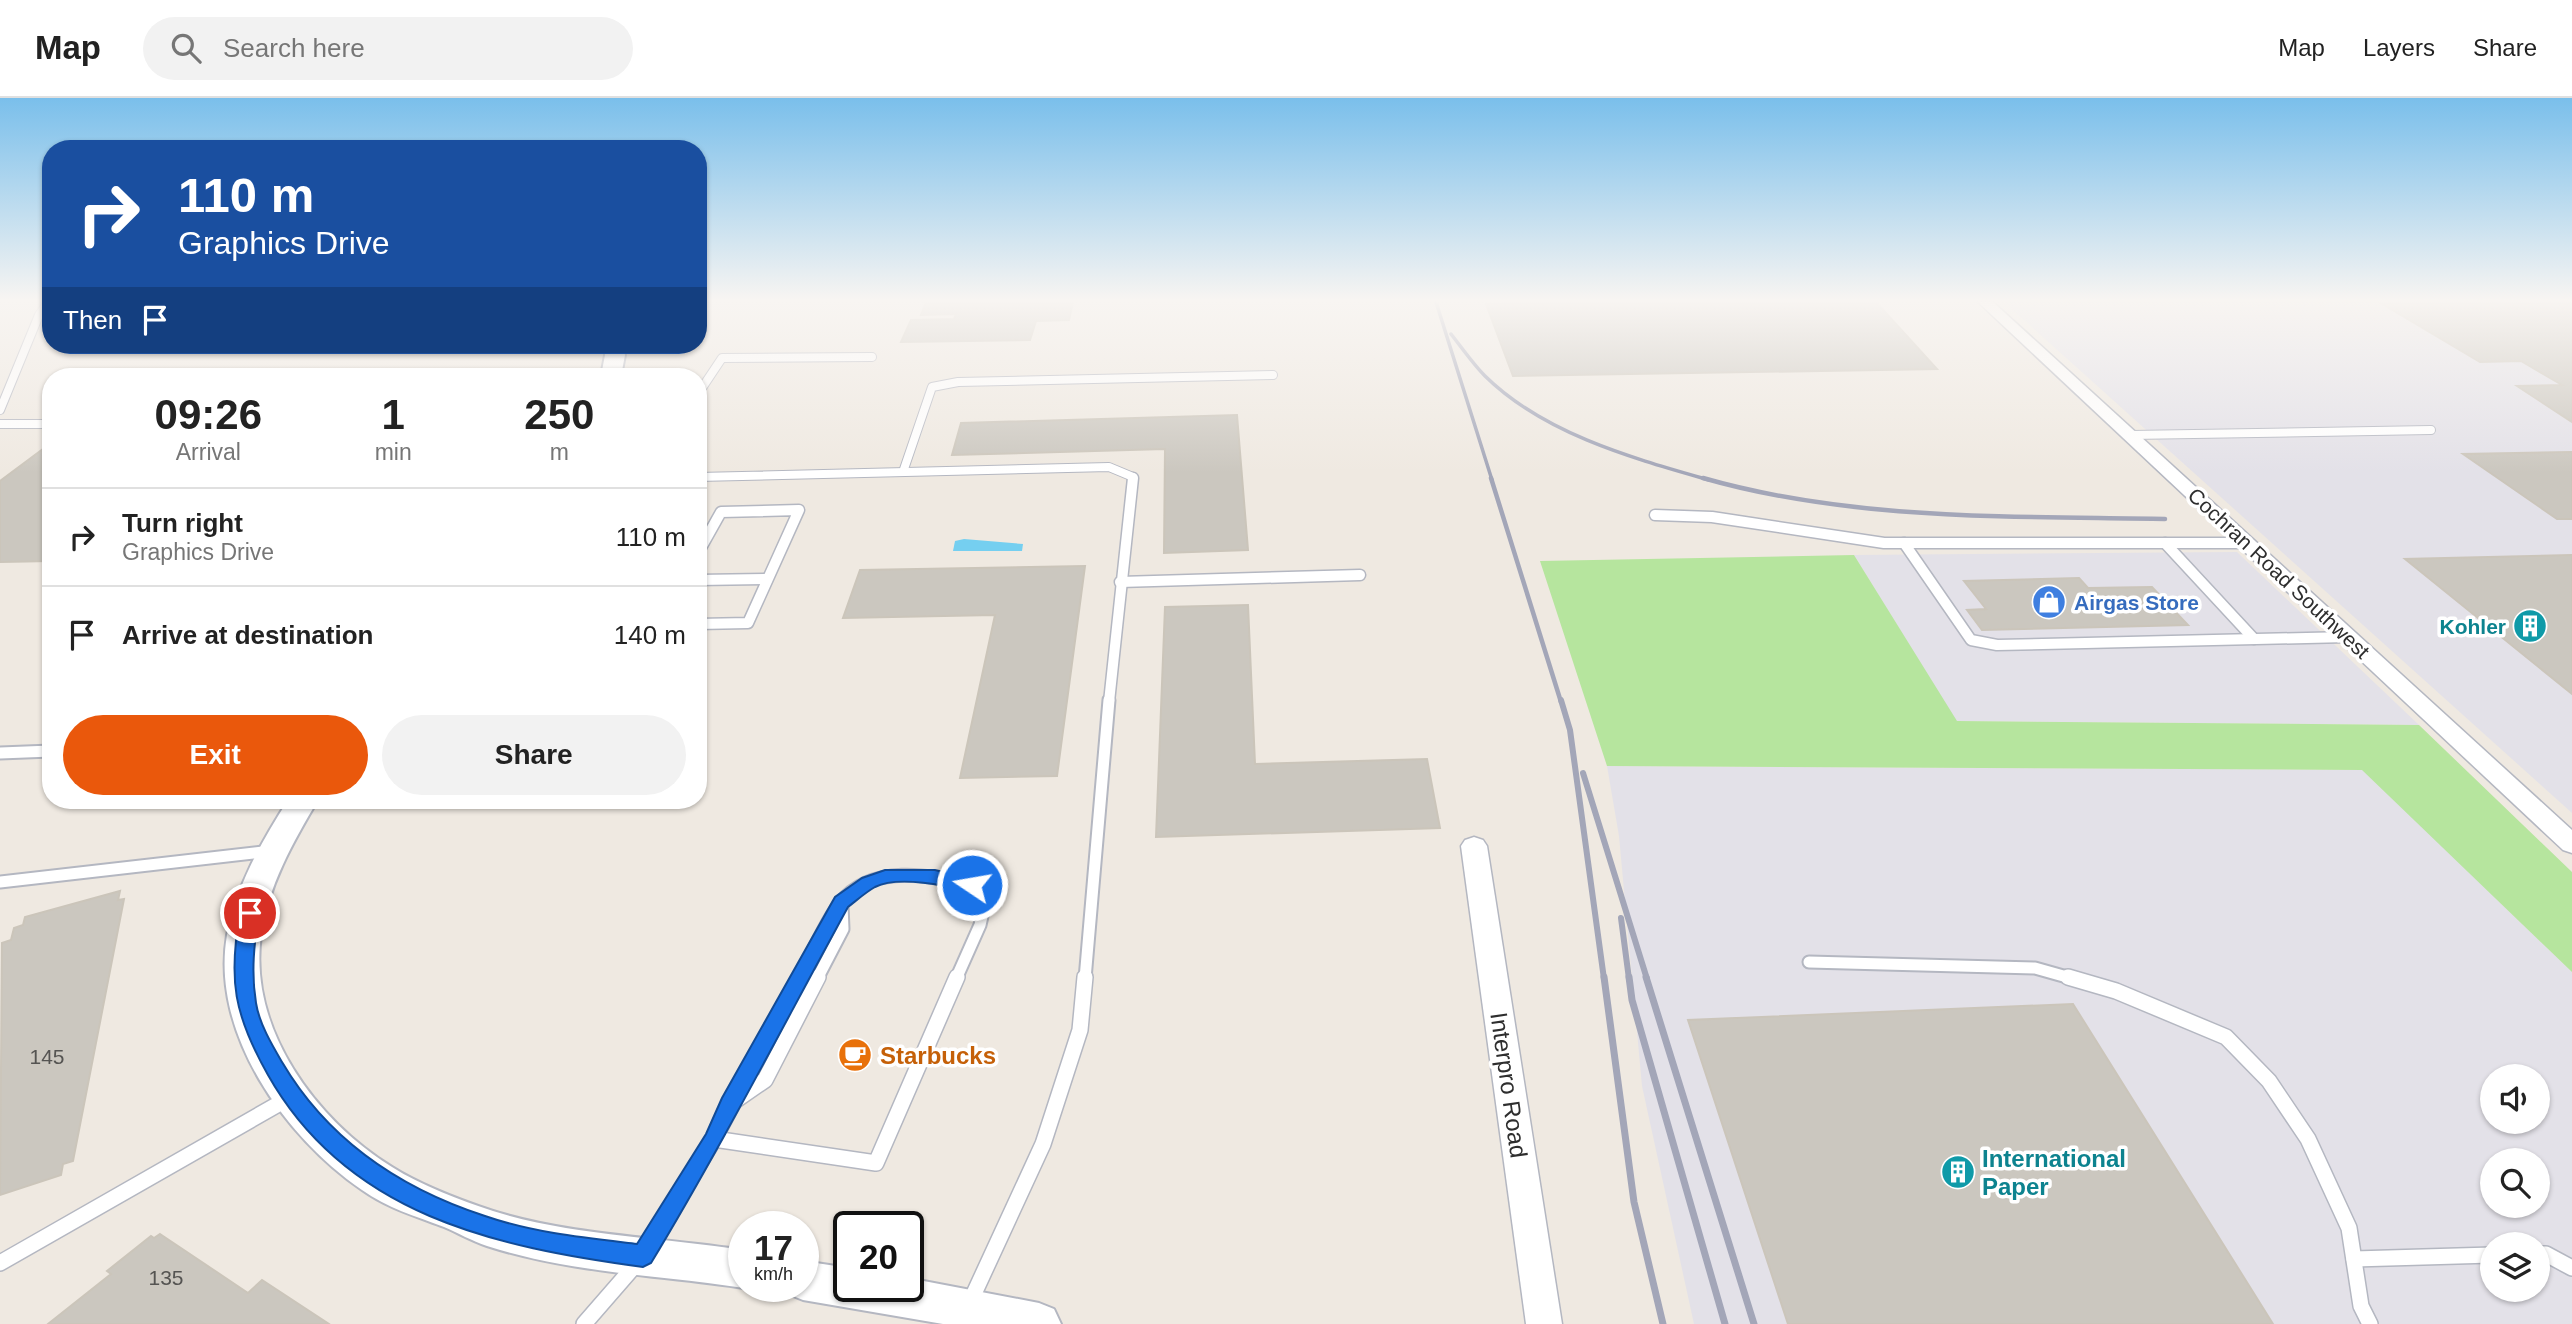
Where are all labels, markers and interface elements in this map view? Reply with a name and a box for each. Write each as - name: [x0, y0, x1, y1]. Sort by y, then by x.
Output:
- search box: [143, 17, 633, 80]
- text: Map: [35, 29, 101, 66]
- icon: search: [167, 29, 205, 67]
- text: Search here: [223, 33, 365, 63]
- text: Map: [2278, 34, 2325, 61]
- text: Layers: [2363, 34, 2435, 61]
- text: Share: [2473, 34, 2537, 61]
- icon: right: [63, 168, 154, 259]
- text: 110 m: [178, 168, 314, 222]
- text: Graphics Drive: [178, 225, 390, 261]
- icon: arrive: [136, 301, 174, 339]
- text: Then: [63, 305, 122, 335]
- text: 09:26: [155, 391, 262, 438]
- text: 1: [381, 391, 405, 438]
- text: 250: [524, 391, 594, 438]
- text: Arrival: [176, 439, 241, 465]
- text: min: [375, 439, 412, 465]
- text: m: [550, 439, 569, 465]
- street label: Cochran Road Southwest: [2184, 483, 2374, 663]
- text: Turn right: [122, 508, 243, 538]
- icon: right: [63, 518, 101, 556]
- text: 110 m: [616, 522, 686, 552]
- text: Graphics Drive: [122, 539, 274, 565]
- shop icon: Airgas Store: [2030, 583, 2068, 621]
- place label: Airgas Store: [2074, 591, 2199, 614]
- building icon: Kohler: [2511, 607, 2549, 645]
- place label: Kohler: [2439, 615, 2506, 638]
- icon: arrive: [63, 616, 101, 654]
- text: Arrive at destination: [122, 620, 373, 650]
- text: 140 m: [614, 620, 686, 650]
- button: Exit: [63, 715, 368, 795]
- button: Share: [382, 715, 686, 795]
- position arrow: [935, 848, 1009, 922]
- pin: [220, 883, 280, 943]
- icon: arrive: [231, 894, 269, 932]
- street label: Interpro Road: [1485, 1010, 1533, 1160]
- cafe icon: Starbucks: [836, 1036, 874, 1074]
- place label: Starbucks: [880, 1042, 996, 1069]
- house number: 145: [29, 1045, 65, 1068]
- map controls: [2480, 1064, 2550, 1302]
- button: sound: [2480, 1064, 2550, 1134]
- place label: International Paper: [1982, 1145, 2126, 1200]
- button: search: [2480, 1148, 2550, 1218]
- building icon: International Paper: [1939, 1153, 1977, 1191]
- speed limit sign: 20: [833, 1211, 924, 1302]
- text: 17: [754, 1228, 793, 1267]
- button: layers: [2480, 1232, 2550, 1302]
- text: km/h: [754, 1264, 793, 1284]
- house number: 135: [148, 1266, 184, 1289]

